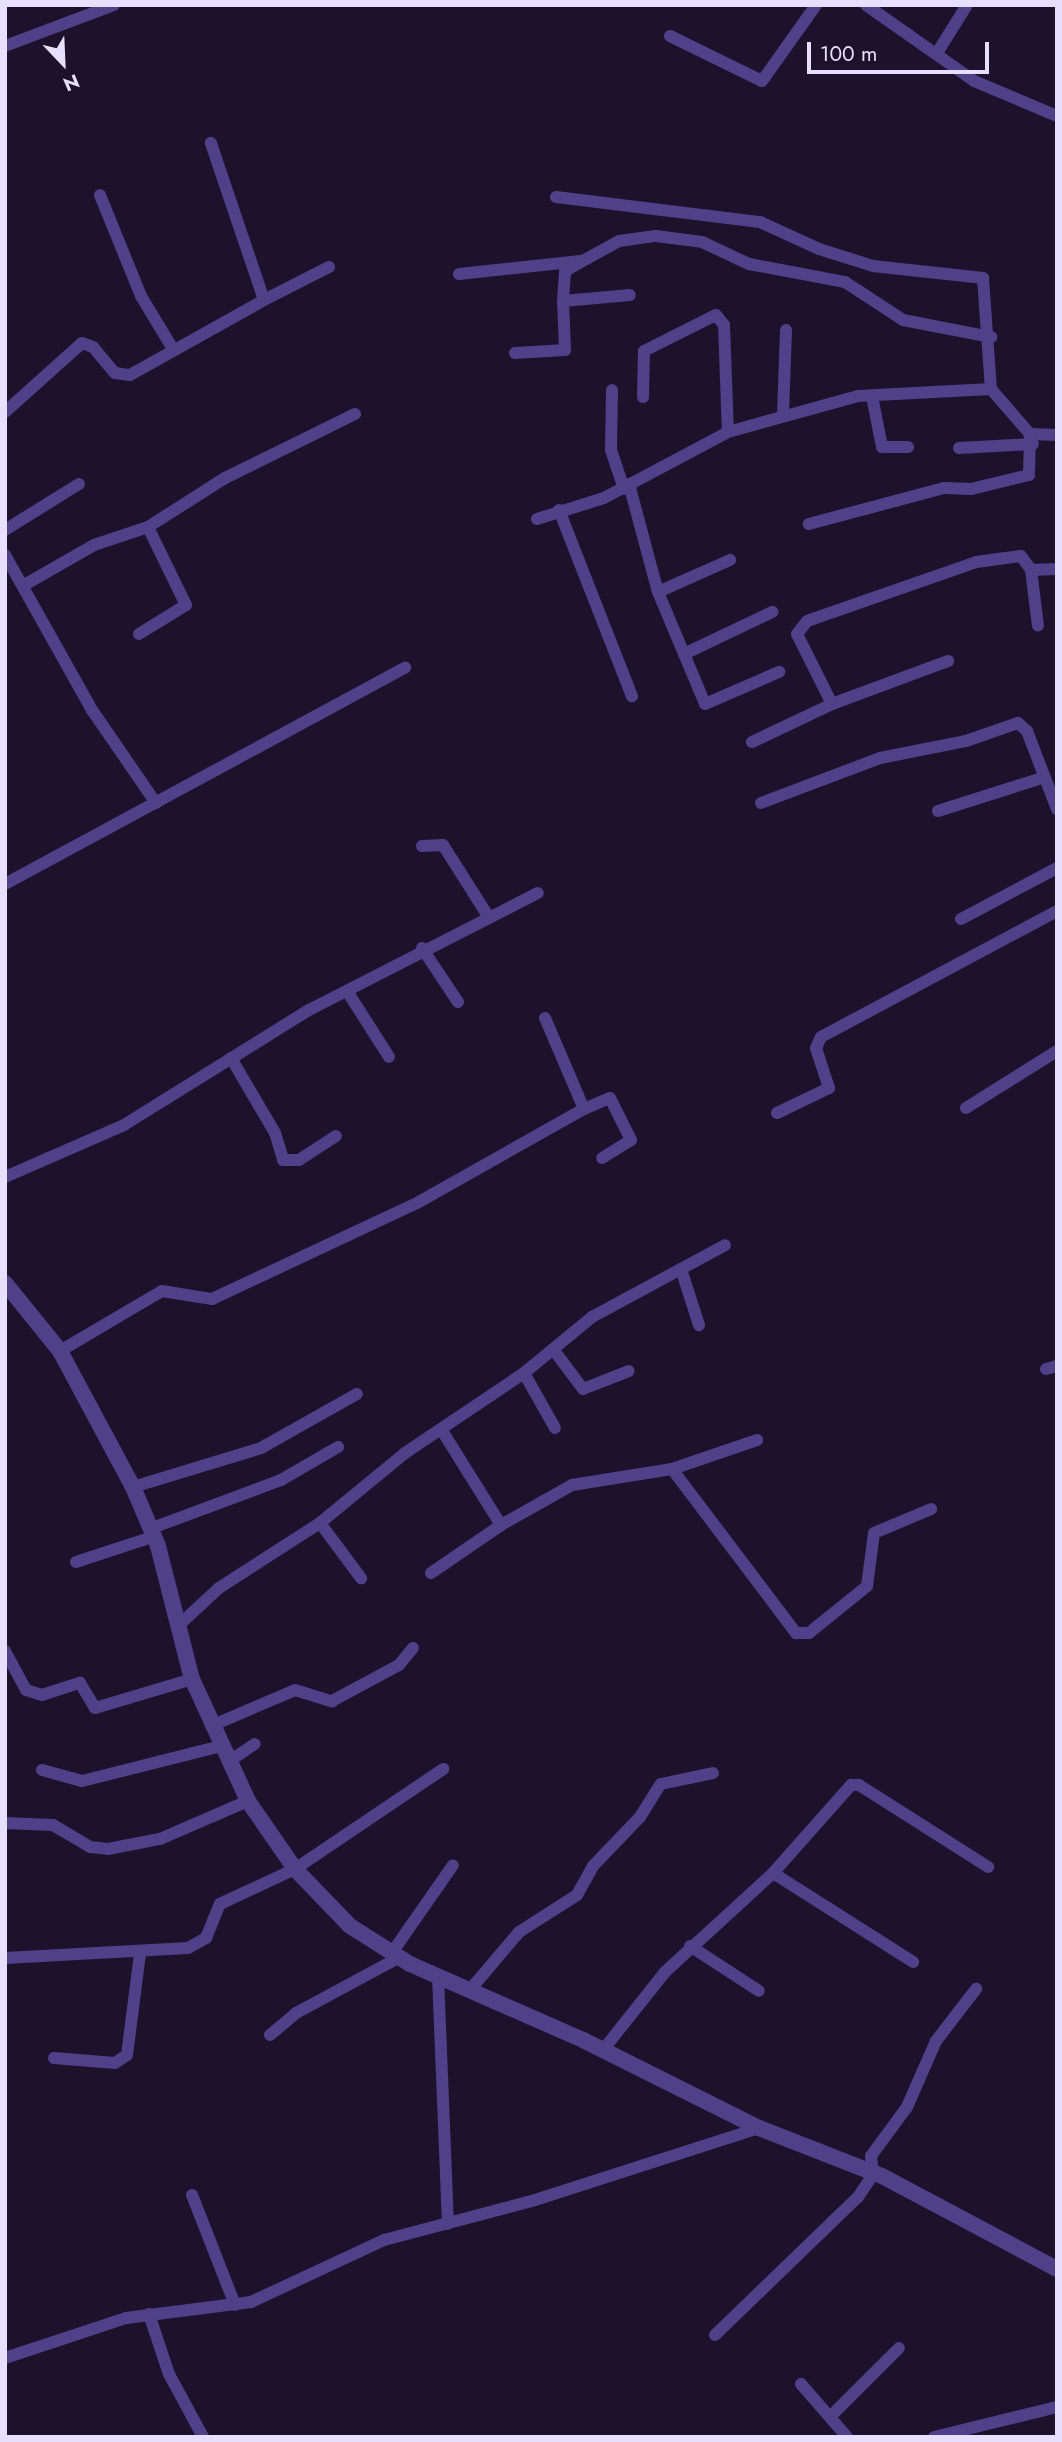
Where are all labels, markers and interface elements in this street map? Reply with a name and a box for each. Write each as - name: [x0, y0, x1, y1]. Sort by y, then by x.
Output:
- north arrow: [28, 28, 98, 98]
- scale bar: [810, 28, 992, 72]
- text: 100 m: [820, 39, 877, 69]
- text: N: [59, 67, 84, 98]

